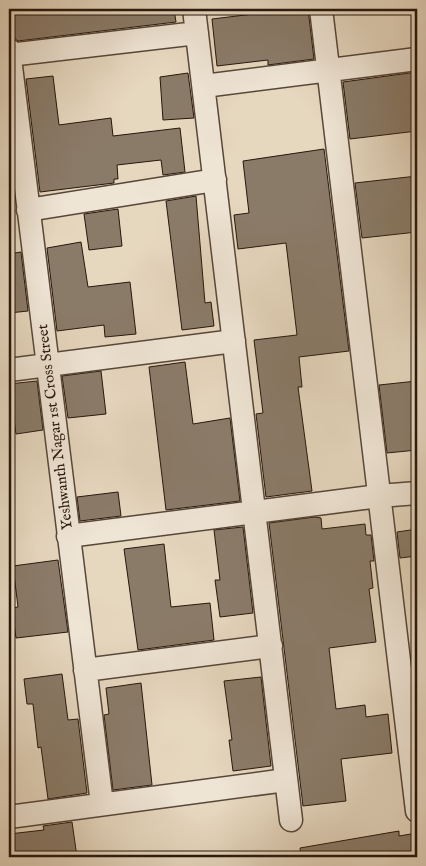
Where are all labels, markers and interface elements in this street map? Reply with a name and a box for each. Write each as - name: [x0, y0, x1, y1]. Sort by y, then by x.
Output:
- street label: Yeshwanth Nagar 1st Cross Street: [33, 323, 77, 531]

